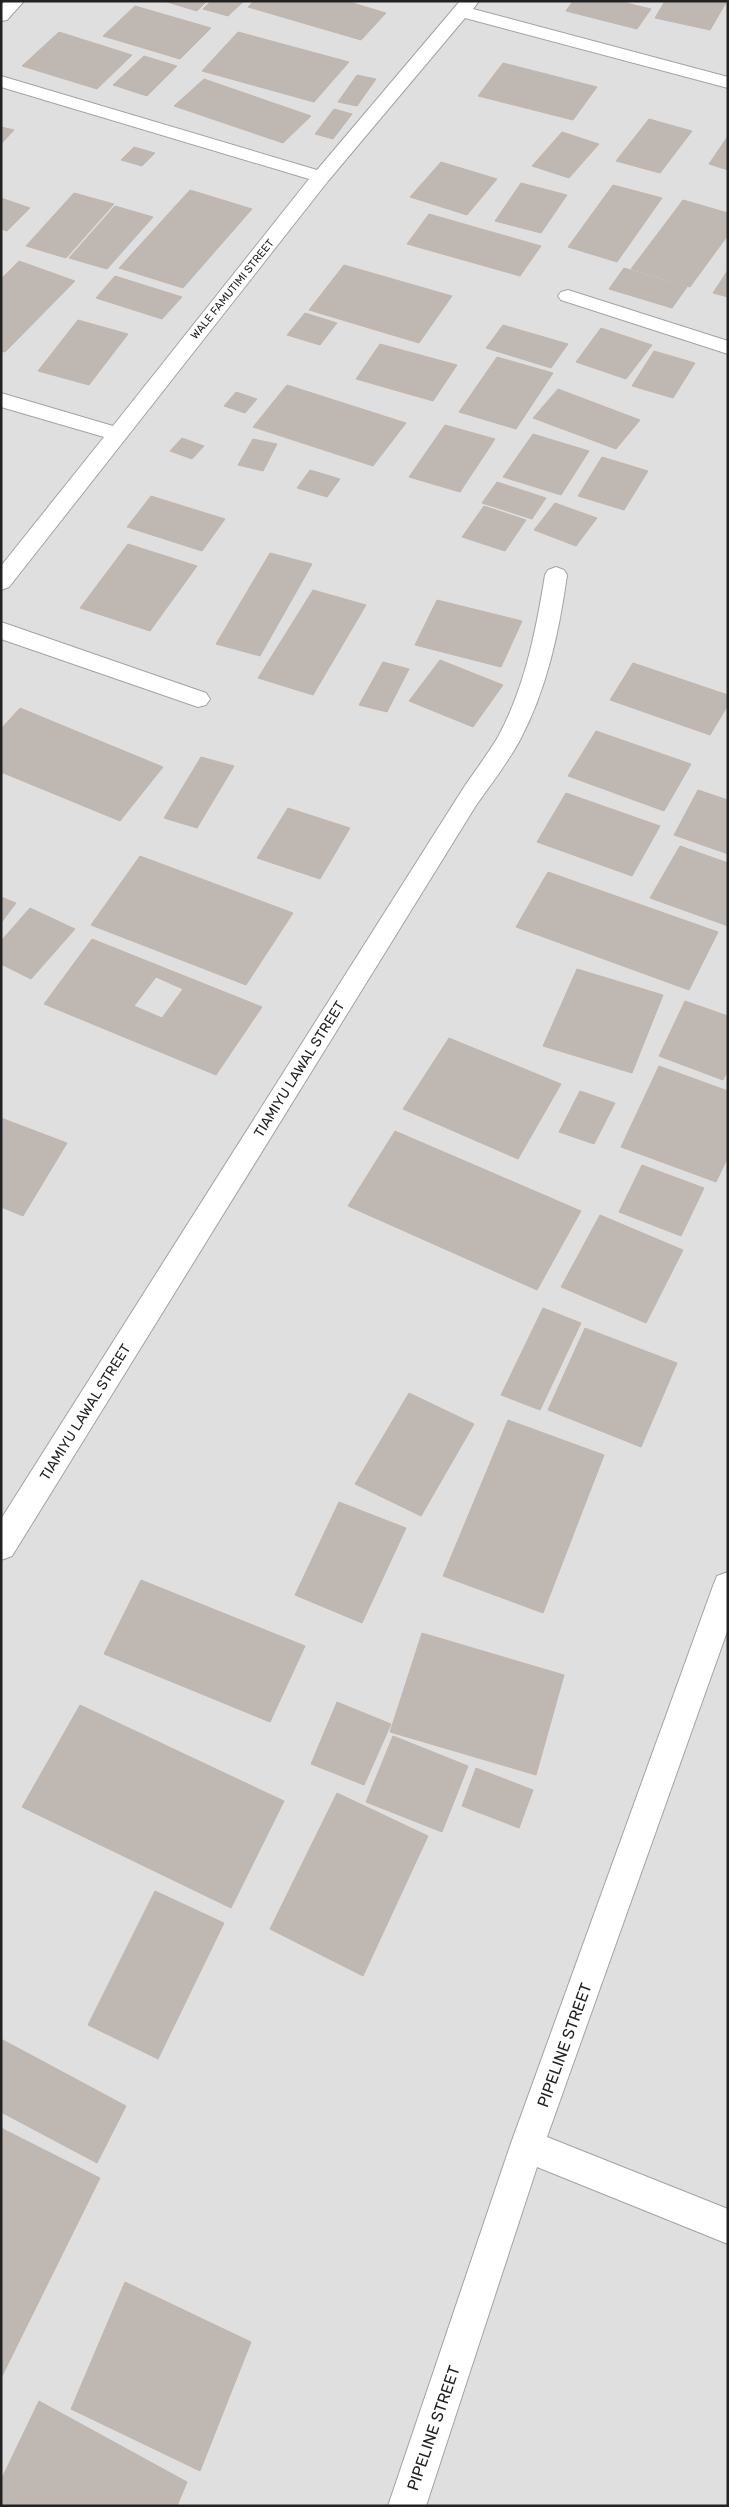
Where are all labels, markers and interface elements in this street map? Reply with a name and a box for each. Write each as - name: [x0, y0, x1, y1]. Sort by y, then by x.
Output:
- street label: WALE FAMUTIMI STREET: [188, 236, 277, 342]
- street label: TIAMIYU LAWAL STREET: [250, 998, 348, 1141]
- street label: TIAMIYU LAWAL STREET: [36, 1341, 134, 1484]
- street label: PIPELINE STREET: [533, 1980, 596, 2110]
- street label: PIPELINE STREET: [403, 2363, 464, 2493]

